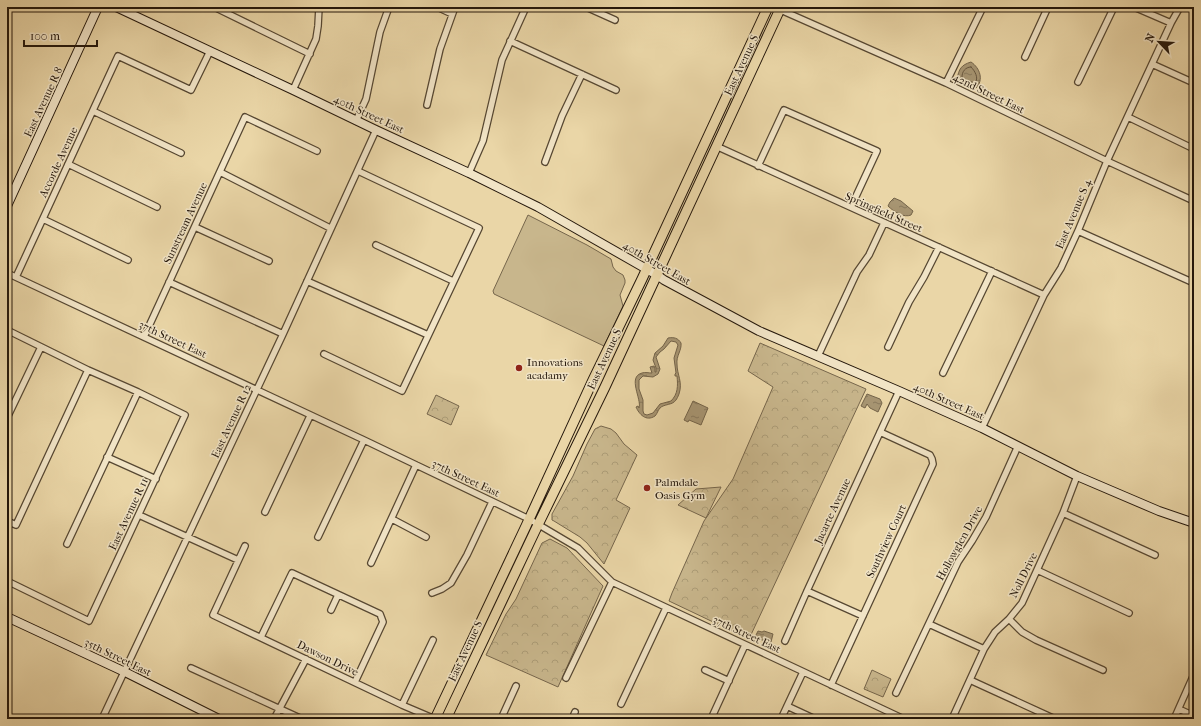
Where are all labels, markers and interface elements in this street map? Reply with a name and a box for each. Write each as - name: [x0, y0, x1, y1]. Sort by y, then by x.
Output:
- scale bar: [24, 22, 97, 48]
- north arrow: [1139, 22, 1179, 62]
- text: 100 m: [30, 29, 60, 43]
- text: N: [1143, 31, 1158, 45]
- street label: East Avenue S: [722, 32, 761, 98]
- street label: East Avenue R 8: [22, 65, 65, 139]
- street label: 42nd Street East: [951, 71, 1027, 116]
- street label: 40th Street East: [332, 92, 406, 136]
- street label: Accorde Avenue: [36, 124, 81, 200]
- street label: East Avenue S 4: [1053, 177, 1094, 251]
- street label: Sunstream Avenue: [161, 180, 210, 266]
- street label: Springfield Street: [843, 190, 925, 235]
- street label: 40th Street East: [621, 239, 693, 288]
- street label: 37th Street East: [137, 318, 209, 361]
- street label: East Avenue S: [585, 326, 624, 392]
- place label: Innovations acadamy: [527, 356, 583, 382]
- marker: Innovations acadamy: [514, 363, 524, 373]
- street label: 40th Street East: [911, 380, 986, 423]
- street label: East Avenue R 12: [209, 382, 254, 460]
- street label: 37th Street East: [430, 457, 502, 500]
- street label: East Avenue R 11: [106, 476, 151, 552]
- place label: Palmdale Oasis Gym: [655, 476, 706, 502]
- street label: Jacarte Avenue: [811, 476, 854, 547]
- marker: Palmdale Oasis Gym: [642, 483, 652, 493]
- street label: Southview Court: [864, 502, 909, 580]
- street label: Hollowglen Drive: [934, 503, 986, 583]
- street label: Noll Drive: [1007, 550, 1040, 600]
- street label: 37th Street East: [711, 613, 783, 656]
- street label: East Avenue S: [446, 618, 485, 684]
- street label: 35th Street East: [82, 636, 153, 679]
- street label: Dawson Drive: [295, 638, 361, 679]

